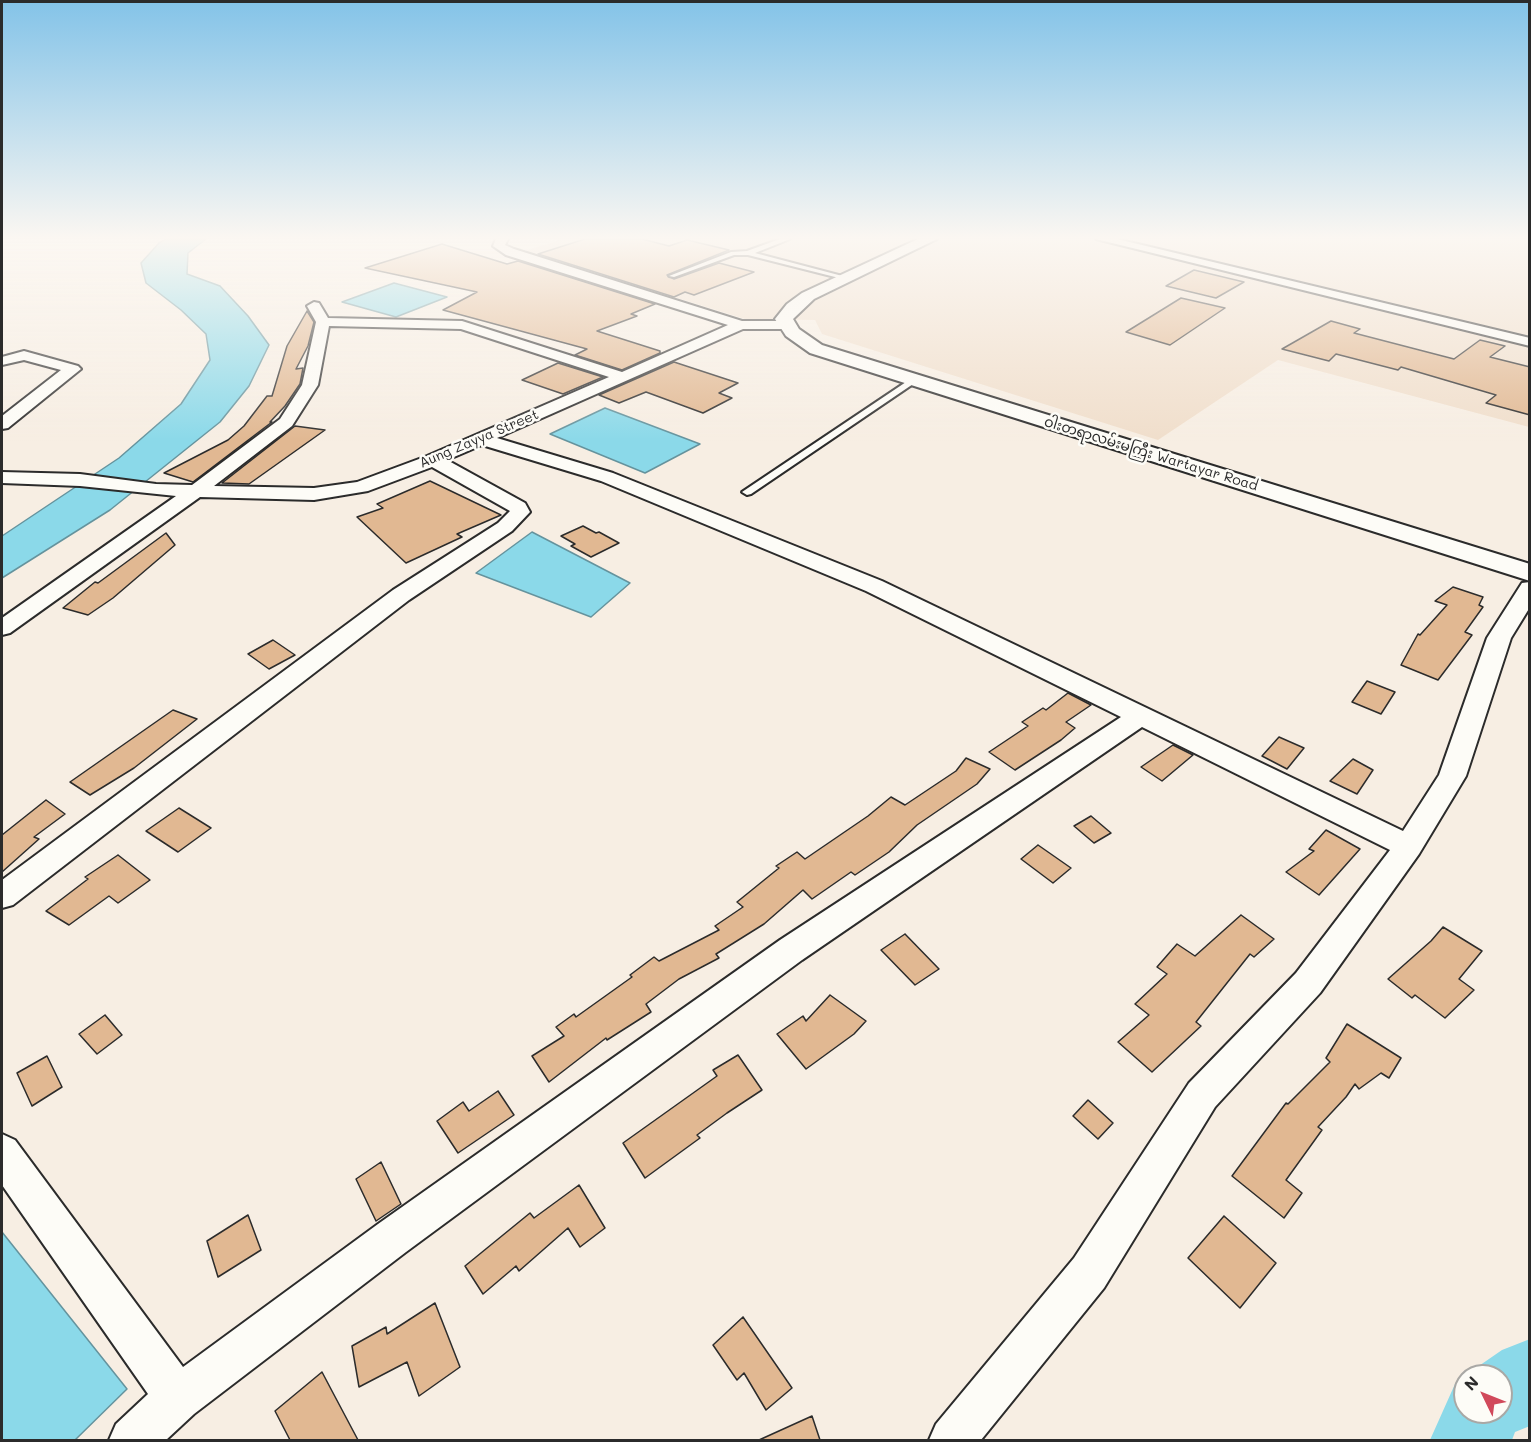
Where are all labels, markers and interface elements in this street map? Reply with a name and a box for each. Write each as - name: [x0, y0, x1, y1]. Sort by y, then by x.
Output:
- street label: Aung Zayya Street: [417, 406, 541, 472]
- street label: ဝါးတရာလမ်းမကြီး Wartayar Road: [1042, 413, 1260, 495]
- north arrow: [1453, 1364, 1513, 1424]
- text: N: [1459, 1371, 1483, 1394]

